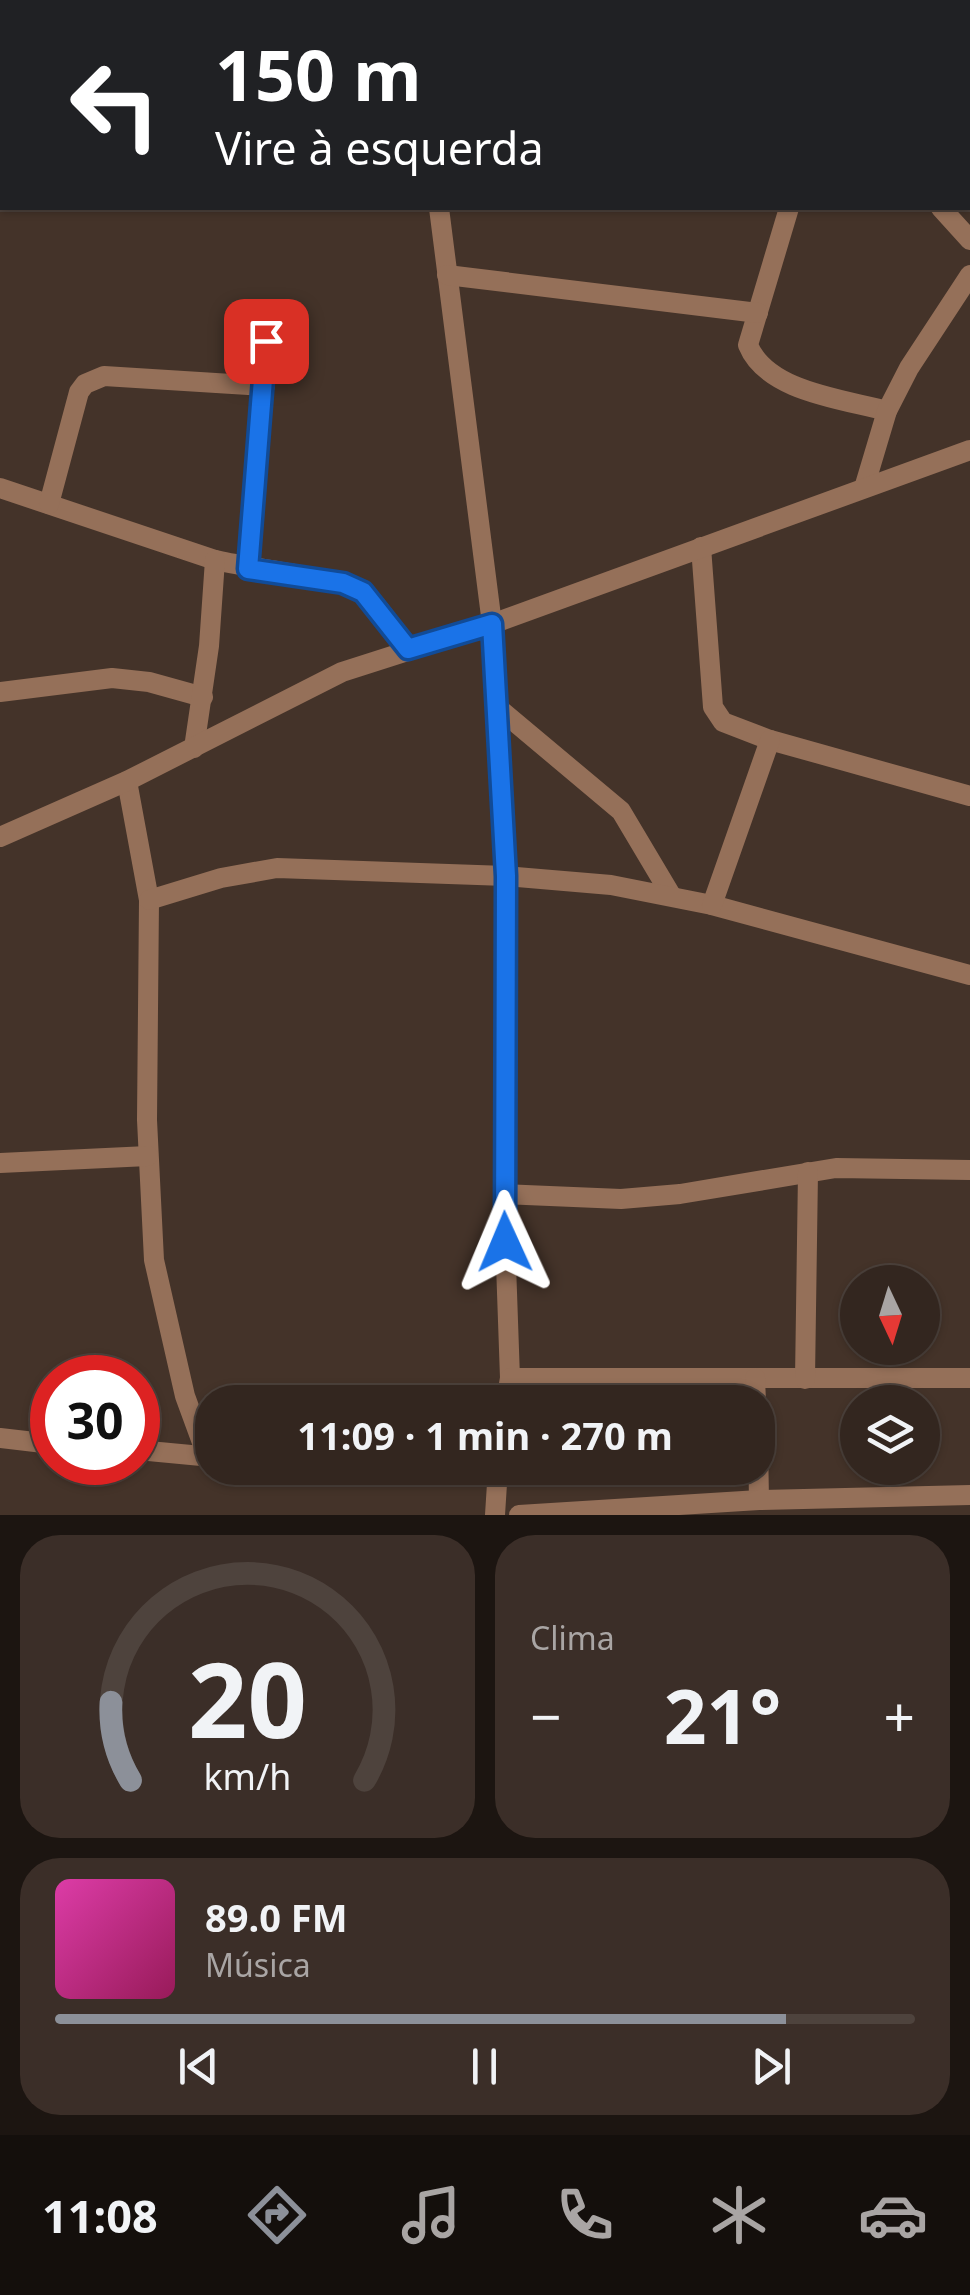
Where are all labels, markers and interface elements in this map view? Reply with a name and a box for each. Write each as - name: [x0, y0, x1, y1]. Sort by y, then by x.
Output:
- text: 150 m: [215, 26, 422, 122]
- icon: left: [50, 40, 180, 170]
- text: Vire à esquerda: [215, 117, 544, 178]
- pin: [224, 299, 309, 384]
- icon: arrive: [239, 314, 294, 369]
- position arrow: [453, 1190, 557, 1294]
- north arrow: [840, 1265, 940, 1365]
- map controls: [840, 1265, 940, 1485]
- speed limit sign: 30: [30, 1355, 160, 1485]
- button: layers: [840, 1385, 940, 1485]
- text: 11:09 · 1 min · 270 m: [297, 1409, 673, 1461]
- text: Clima: [530, 1616, 615, 1659]
- text: 20: [188, 1627, 307, 1768]
- text: 21°: [664, 1664, 781, 1766]
- text: −: [530, 1678, 561, 1753]
- text: +: [884, 1678, 915, 1753]
- text: km/h: [204, 1752, 291, 1800]
- text: 89.0 FM: [205, 1891, 347, 1943]
- text: Música: [205, 1943, 311, 1986]
- icon: previous: [171, 2039, 226, 2094]
- icon: pause: [457, 2039, 512, 2094]
- icon: next: [744, 2039, 799, 2094]
- icon: directions: [242, 2180, 312, 2250]
- icon: music: [396, 2180, 466, 2250]
- icon: phone: [550, 2180, 620, 2250]
- icon: climate: [704, 2180, 774, 2250]
- icon: car: [858, 2180, 928, 2250]
- text: 11:08: [42, 2185, 158, 2246]

